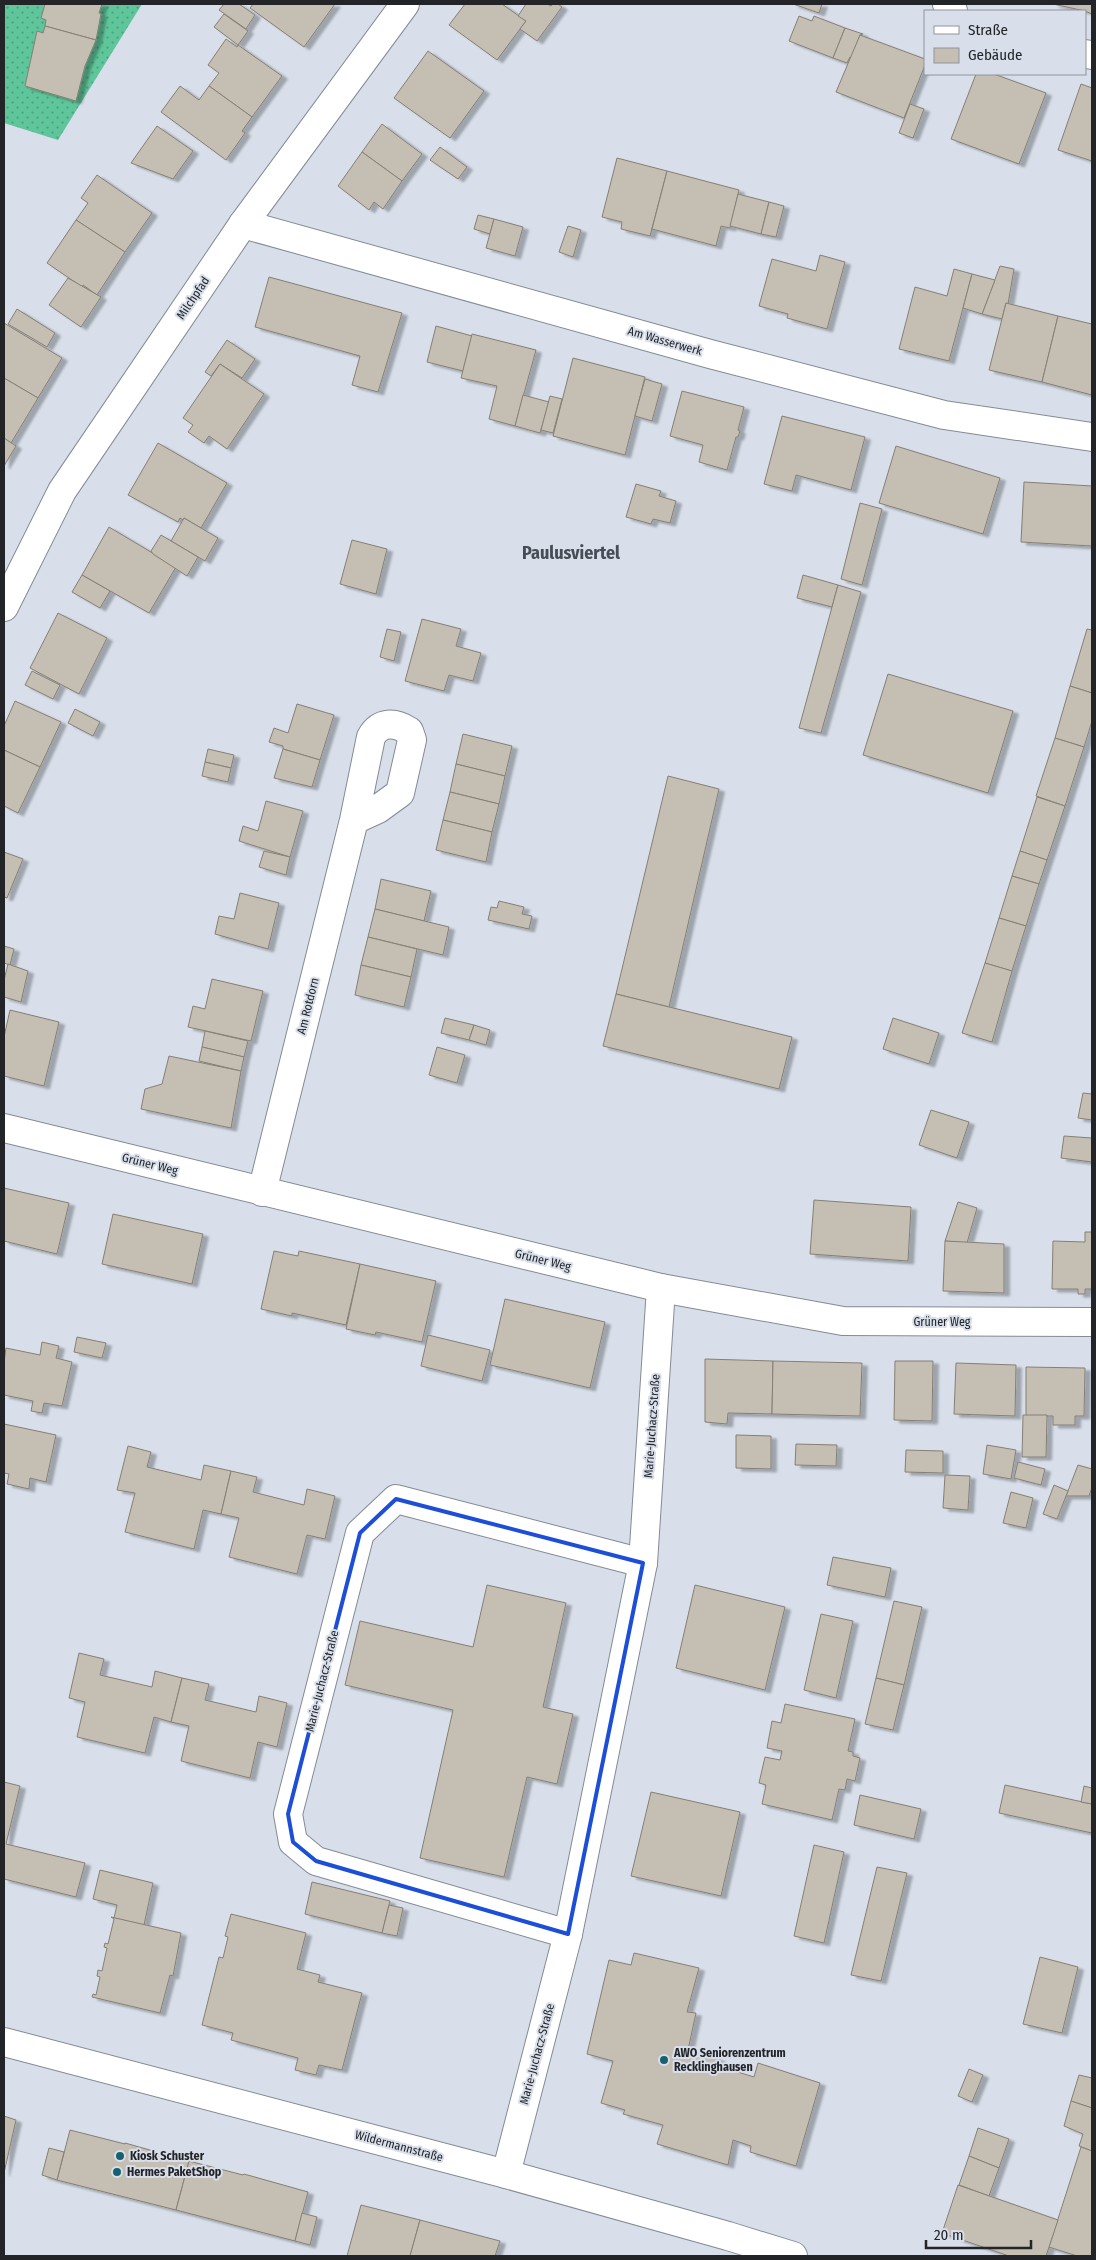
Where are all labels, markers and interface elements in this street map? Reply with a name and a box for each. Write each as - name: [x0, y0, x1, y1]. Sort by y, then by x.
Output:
- legend: [924, 10, 1086, 75]
- text: Straße: [968, 21, 1008, 39]
- text: Gebäude: [968, 46, 1023, 64]
- street label: Milchpfad: [174, 274, 212, 322]
- street label: Am Wasserwerk: [626, 324, 704, 358]
- district label: Paulusviertel: [522, 542, 620, 564]
- street label: Am Rotdorn: [294, 976, 322, 1036]
- street label: Grüner Weg: [121, 1150, 180, 1178]
- street label: Grüner Weg: [514, 1246, 573, 1274]
- street label: Grüner Weg: [913, 1315, 971, 1329]
- street label: Marie-Juchacz-Straße: [641, 1374, 663, 1478]
- street label: Marie-Juchacz-Straße: [303, 1629, 341, 1733]
- street label: Marie-Juchacz-Straße: [517, 2002, 557, 2106]
- place label: AWO Seniorenzentrum Recklinghausen: [673, 2046, 786, 2074]
- marker: AWO Seniorenzentrum Recklinghausen: [658, 2054, 670, 2066]
- street label: Wildermannstraße: [353, 2128, 445, 2164]
- place label: Kiosk Schuster: [130, 2149, 205, 2163]
- marker: Kiosk Schuster: [114, 2150, 126, 2162]
- place label: Hermes PaketShop: [127, 2165, 222, 2179]
- marker: Hermes PaketShop: [111, 2166, 123, 2178]
- scale bar: [926, 2218, 1031, 2250]
- text: 20 m: [934, 2226, 964, 2244]

